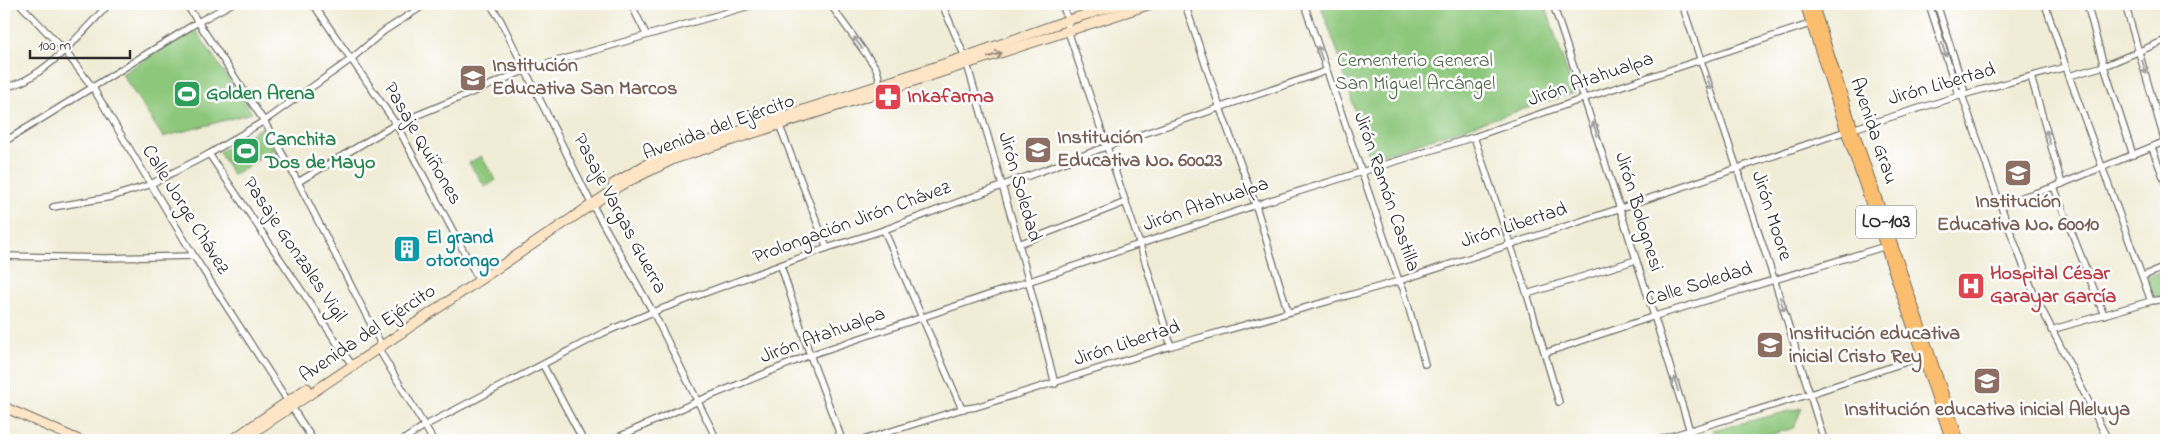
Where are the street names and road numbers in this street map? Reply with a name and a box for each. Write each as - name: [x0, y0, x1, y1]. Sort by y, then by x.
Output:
- street label: Jirón Atahualpa: [1524, 45, 1658, 115]
- street label: Jirón Libertad: [1885, 56, 1999, 114]
- street label: Avenida Grau: [1841, 74, 1905, 188]
- street label: Pasaje Quiñones: [375, 77, 469, 211]
- street label: Avenida del Ejército: [639, 87, 799, 169]
- street label: Jirón Ramón Castilla: [1345, 108, 1427, 276]
- street label: Pasaje Vargas Guerra: [564, 129, 673, 300]
- street label: Jirón Soledad: [989, 129, 1049, 245]
- street label: Calle Jorge Chávez: [133, 140, 237, 282]
- street label: Jirón Bolognesi: [1605, 149, 1670, 276]
- street label: Jirón Moore: [1743, 167, 1799, 265]
- street label: Jirón Atahualpa: [1139, 170, 1273, 240]
- street label: Pasaje Gonzales Vigil: [234, 172, 353, 329]
- street label: Prolongación Jirón Chávez: [749, 173, 956, 273]
- street label: Jirón Libertad: [1457, 195, 1571, 257]
- road number: LO-103: [1856, 206, 1916, 238]
- street label: Calle Soledad: [1642, 255, 1756, 315]
- street label: Avenida del Ejército: [294, 277, 442, 391]
- street label: Jirón Atahualpa: [756, 300, 890, 372]
- street label: Jirón Libertad: [1070, 313, 1184, 375]

